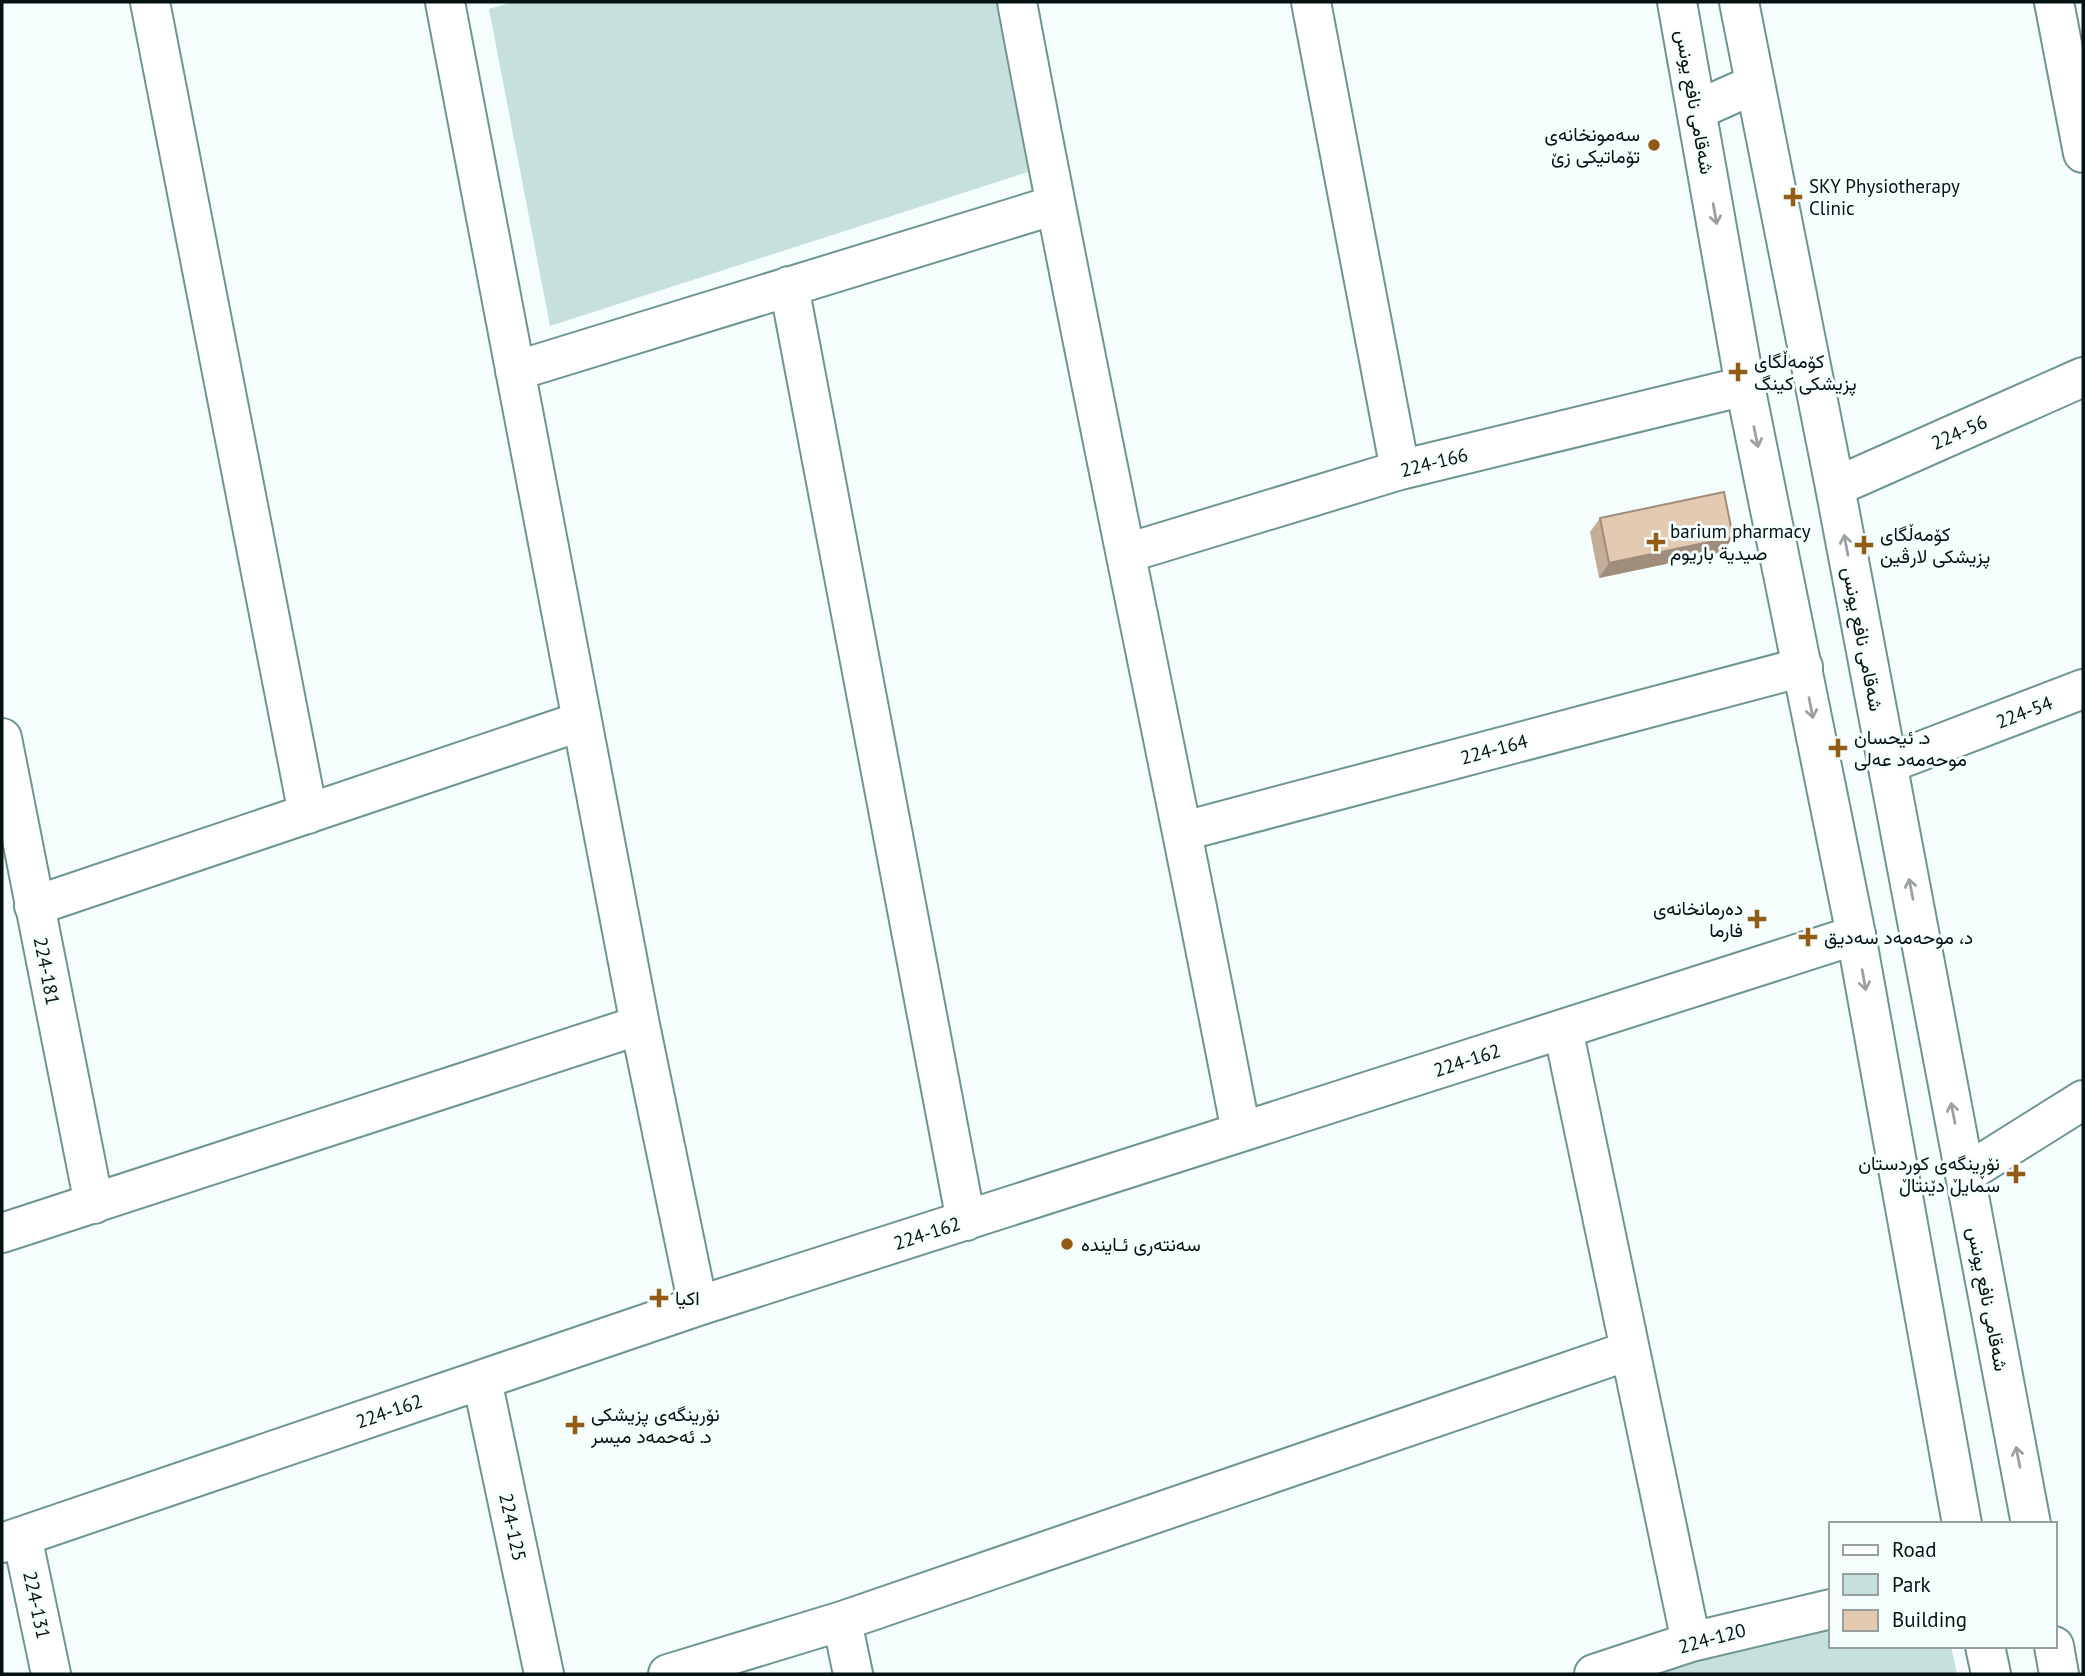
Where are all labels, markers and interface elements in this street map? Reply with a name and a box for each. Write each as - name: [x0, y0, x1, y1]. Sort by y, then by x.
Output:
- street label: شەقامی نافع یونس: [1669, 28, 1720, 176]
- place label: سەمونخانەی تۆماتیکی زێ: [1545, 122, 1640, 168]
- marker: سەمونخانەی تۆماتیکی زێ: [1646, 137, 1662, 153]
- place label: SKY Physiotherapy Clinic: [1809, 174, 1960, 220]
- marker: SKY Physiotherapy Clinic: [1783, 187, 1803, 207]
- one-way arrow: [1709, 202, 1722, 225]
- place label: کۆمەڵگای پزیشکی کینگ: [1754, 349, 1857, 397]
- marker: کۆمەڵگای پزیشکی کینگ: [1728, 362, 1748, 382]
- street label: 224-56: [1927, 409, 1991, 455]
- one-way arrow: [1750, 425, 1764, 448]
- street label: 224-166: [1398, 442, 1470, 482]
- place label: barium pharmacy صيدية باريوم: [1670, 519, 1811, 566]
- place label: کۆمەڵگای پزیشکی لارڤین: [1880, 522, 1990, 570]
- marker: barium pharmacy صيدية باريوم: [1648, 534, 1664, 550]
- one-way arrow: [1838, 534, 1852, 557]
- marker: کۆمەڵگای پزیشکی لارڤین: [1854, 535, 1874, 555]
- street label: شەقامی نافع یونس: [1835, 565, 1889, 713]
- street label: 224-54: [1992, 690, 2056, 734]
- one-way arrow: [1805, 696, 1819, 719]
- place label: د. ئیحسان موحەمەد عەلی: [1854, 725, 1967, 771]
- street label: 224-164: [1458, 728, 1530, 770]
- marker: د. ئیحسان موحەمەد عەلی: [1828, 738, 1848, 758]
- one-way arrow: [1904, 878, 1917, 901]
- place label: دەرمانخانەی فارما: [1653, 896, 1743, 942]
- marker: دەرمانخانەی فارما: [1749, 911, 1765, 927]
- place label: د، موحەمەد سەدیق: [1824, 925, 1973, 949]
- marker: د، موحەمەد سەدیق: [1798, 927, 1818, 947]
- street label: 224-181: [29, 935, 65, 1007]
- one-way arrow: [1858, 968, 1871, 991]
- street label: 224-162: [1430, 1038, 1504, 1082]
- one-way arrow: [1946, 1102, 1960, 1125]
- place label: نۆڕینگەی کوردستان سمایڵ دێنتاڵ: [1858, 1151, 2000, 1197]
- marker: نۆڕینگەی کوردستان سمایڵ دێنتاڵ: [2006, 1164, 2026, 1184]
- street label: 224-162: [890, 1211, 964, 1255]
- street label: شەقامی نافع یونس: [1960, 1225, 2014, 1373]
- place label: سەنتەری ئـایندە: [1081, 1232, 1201, 1256]
- marker: سەنتەری ئـایندە: [1059, 1236, 1075, 1252]
- place label: اكيا: [675, 1286, 700, 1310]
- marker: اكيا: [649, 1288, 669, 1308]
- street label: 224-162: [352, 1388, 426, 1434]
- place label: نۆرینگەی پزیشکی د. ئەحمەد میسر: [590, 1402, 720, 1448]
- marker: نۆرینگەی پزیشکی د. ئەحمەد میسر: [565, 1415, 585, 1435]
- one-way arrow: [2011, 1446, 2024, 1469]
- street label: 224-125: [494, 1491, 532, 1563]
- legend: [1829, 1522, 2057, 1648]
- text: Road: [1892, 1536, 1936, 1563]
- street label: 224-131: [18, 1569, 56, 1641]
- text: Park: [1892, 1571, 1931, 1598]
- text: Building: [1892, 1606, 1967, 1633]
- street label: 224-120: [1676, 1617, 1748, 1659]

